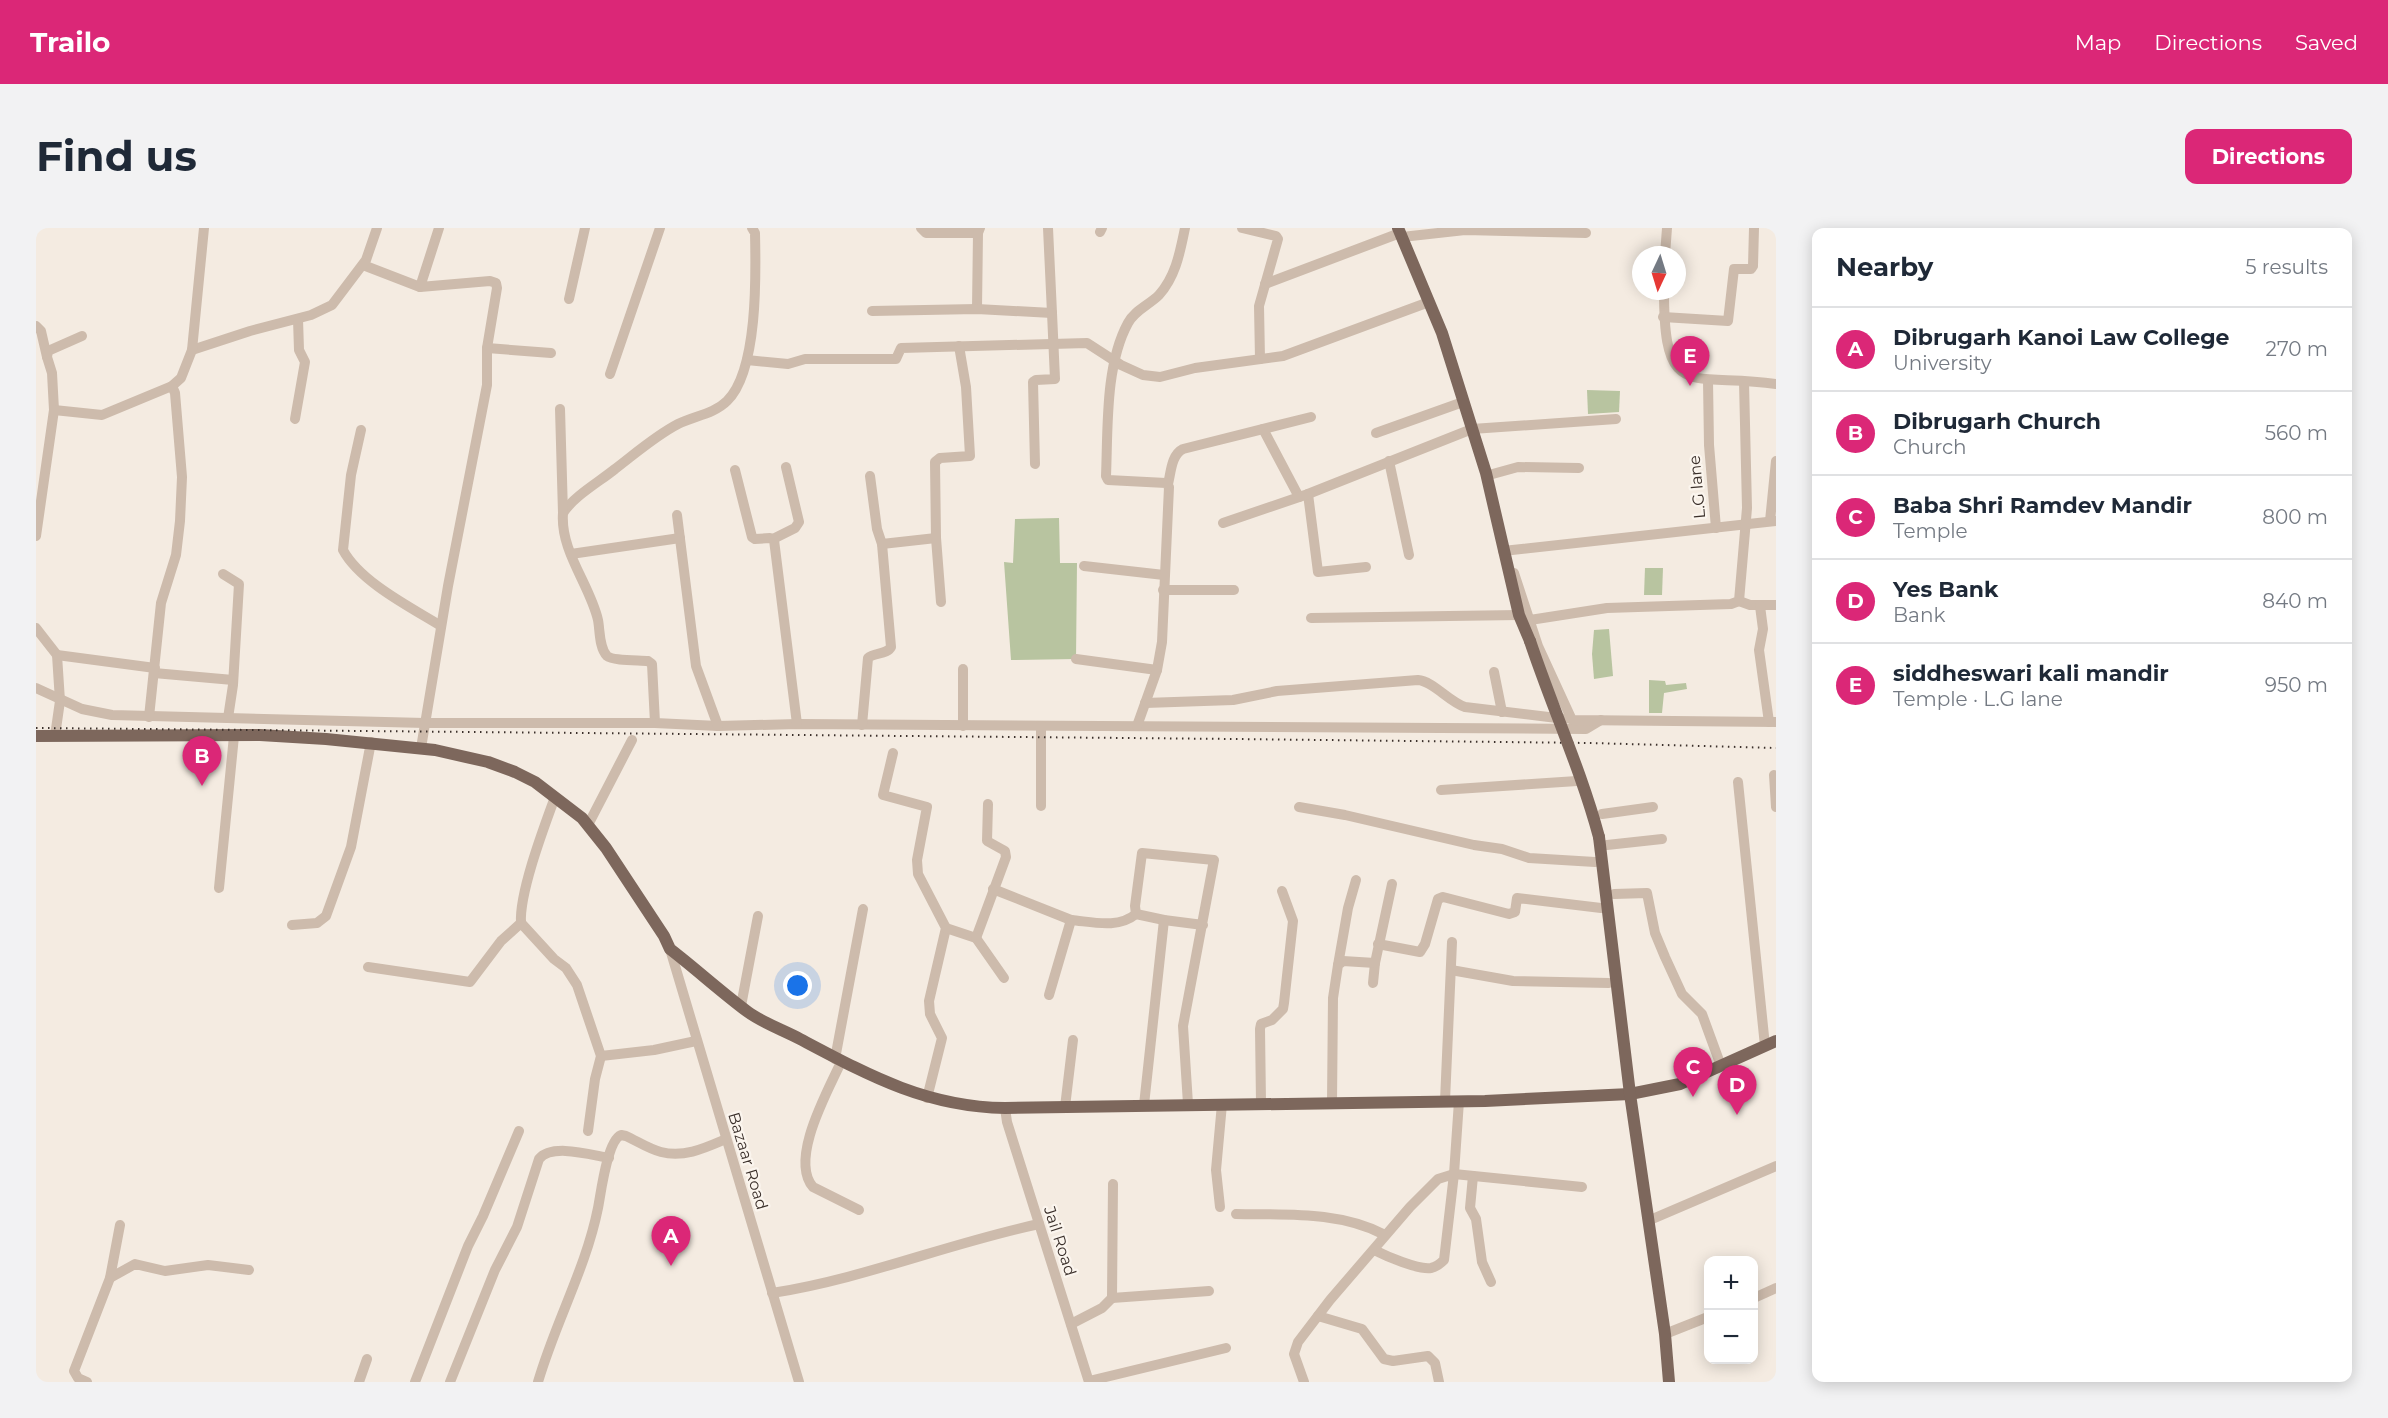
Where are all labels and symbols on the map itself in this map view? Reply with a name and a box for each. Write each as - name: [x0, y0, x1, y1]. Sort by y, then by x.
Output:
- north arrow: [1632, 246, 1686, 300]
- pin: E: [1670, 336, 1710, 386]
- street label: L.G lane: [1685, 454, 1709, 520]
- pin: B: [182, 736, 222, 786]
- your location: [783, 971, 812, 1000]
- pin: C: [1674, 1048, 1712, 1097]
- pin: D: [1718, 1066, 1756, 1115]
- street label: Bazaar Road: [724, 1110, 772, 1212]
- street label: Jail Road: [1040, 1203, 1080, 1278]
- pin: A: [652, 1216, 690, 1266]

